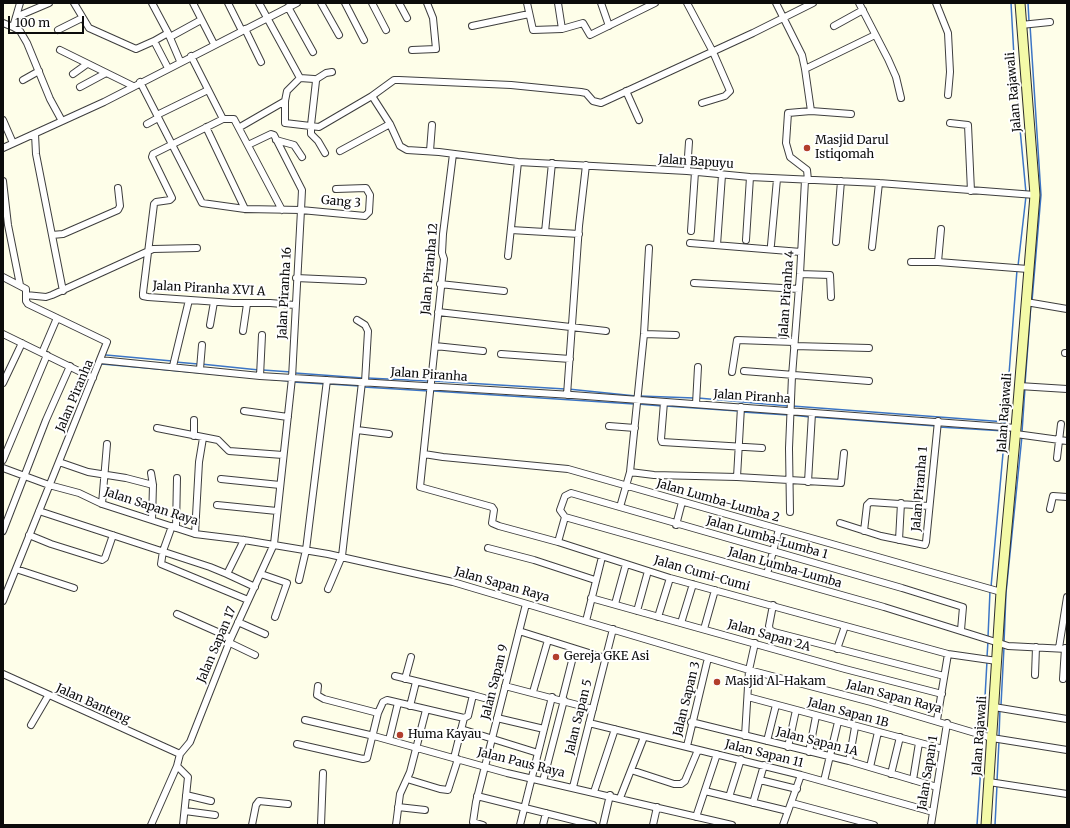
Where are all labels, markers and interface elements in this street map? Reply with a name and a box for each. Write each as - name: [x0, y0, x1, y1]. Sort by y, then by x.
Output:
- scale bar: [10, 8, 86, 34]
- text: 100 m: [15, 15, 50, 30]
- street label: Jalan Rajawali: [1003, 51, 1025, 133]
- place label: Masjid Darul Istiqomah: [815, 134, 889, 162]
- marker: Masjid Darul Istiqomah: [802, 143, 812, 153]
- street label: Jalan Bapuyu: [658, 152, 734, 172]
- street label: Gang 3: [321, 193, 361, 211]
- street label: Jalan Piranha 12: [419, 222, 441, 316]
- street label: Jalan Piranha 16: [275, 247, 295, 339]
- street label: Jalan Piranha 4: [777, 250, 797, 338]
- street label: Jalan Piranha XVI A: [152, 279, 266, 299]
- street label: Jalan Piranha: [53, 358, 97, 434]
- street label: Jalan Piranha: [390, 365, 468, 385]
- street label: Jalan Rajawali: [995, 372, 1015, 454]
- street label: Jalan Piranha: [713, 387, 791, 407]
- street label: Jalan Piranha 1: [909, 446, 931, 532]
- street label: Jalan Lumba-Lumba 2: [655, 477, 781, 525]
- street label: Jalan Sapan Raya: [102, 485, 200, 529]
- street label: Jalan Lumba-Lumba 1: [705, 514, 829, 562]
- street label: Jalan Lumba-Lumba: [727, 545, 843, 591]
- street label: Jalan Cumi-Cumi: [652, 553, 752, 595]
- street label: Jalan Sapan Raya: [453, 565, 551, 605]
- street label: Jalan Sapan 17: [194, 605, 240, 685]
- street label: Jalan Sapan 2A: [726, 617, 812, 655]
- street label: Jalan Sapan 9: [479, 643, 511, 721]
- place label: Gereja GKE Asi: [564, 650, 649, 664]
- marker: Gereja GKE Asi: [551, 652, 561, 662]
- street label: Jalan Sapan 3: [671, 660, 703, 738]
- place label: Masjid Al-Hakam: [725, 675, 826, 689]
- marker: Masjid Al-Hakam: [712, 677, 722, 687]
- street label: Jalan Sapan Raya: [845, 677, 943, 717]
- street label: Jalan Sapan 5: [563, 678, 595, 756]
- street label: Jalan Banteng: [54, 681, 132, 727]
- street label: Jalan Sapan 1B: [806, 695, 890, 731]
- street label: Jalan Rajawali: [970, 695, 990, 777]
- street label: Jalan Sapan 1A: [774, 725, 860, 759]
- place label: Huma Kayau: [408, 728, 482, 742]
- marker: Huma Kayau: [395, 730, 405, 740]
- street label: Jalan Sapan 1: [915, 735, 941, 811]
- street label: Jalan Sapan 11: [723, 737, 805, 771]
- street label: Jalan Paus Raya: [476, 745, 566, 781]

